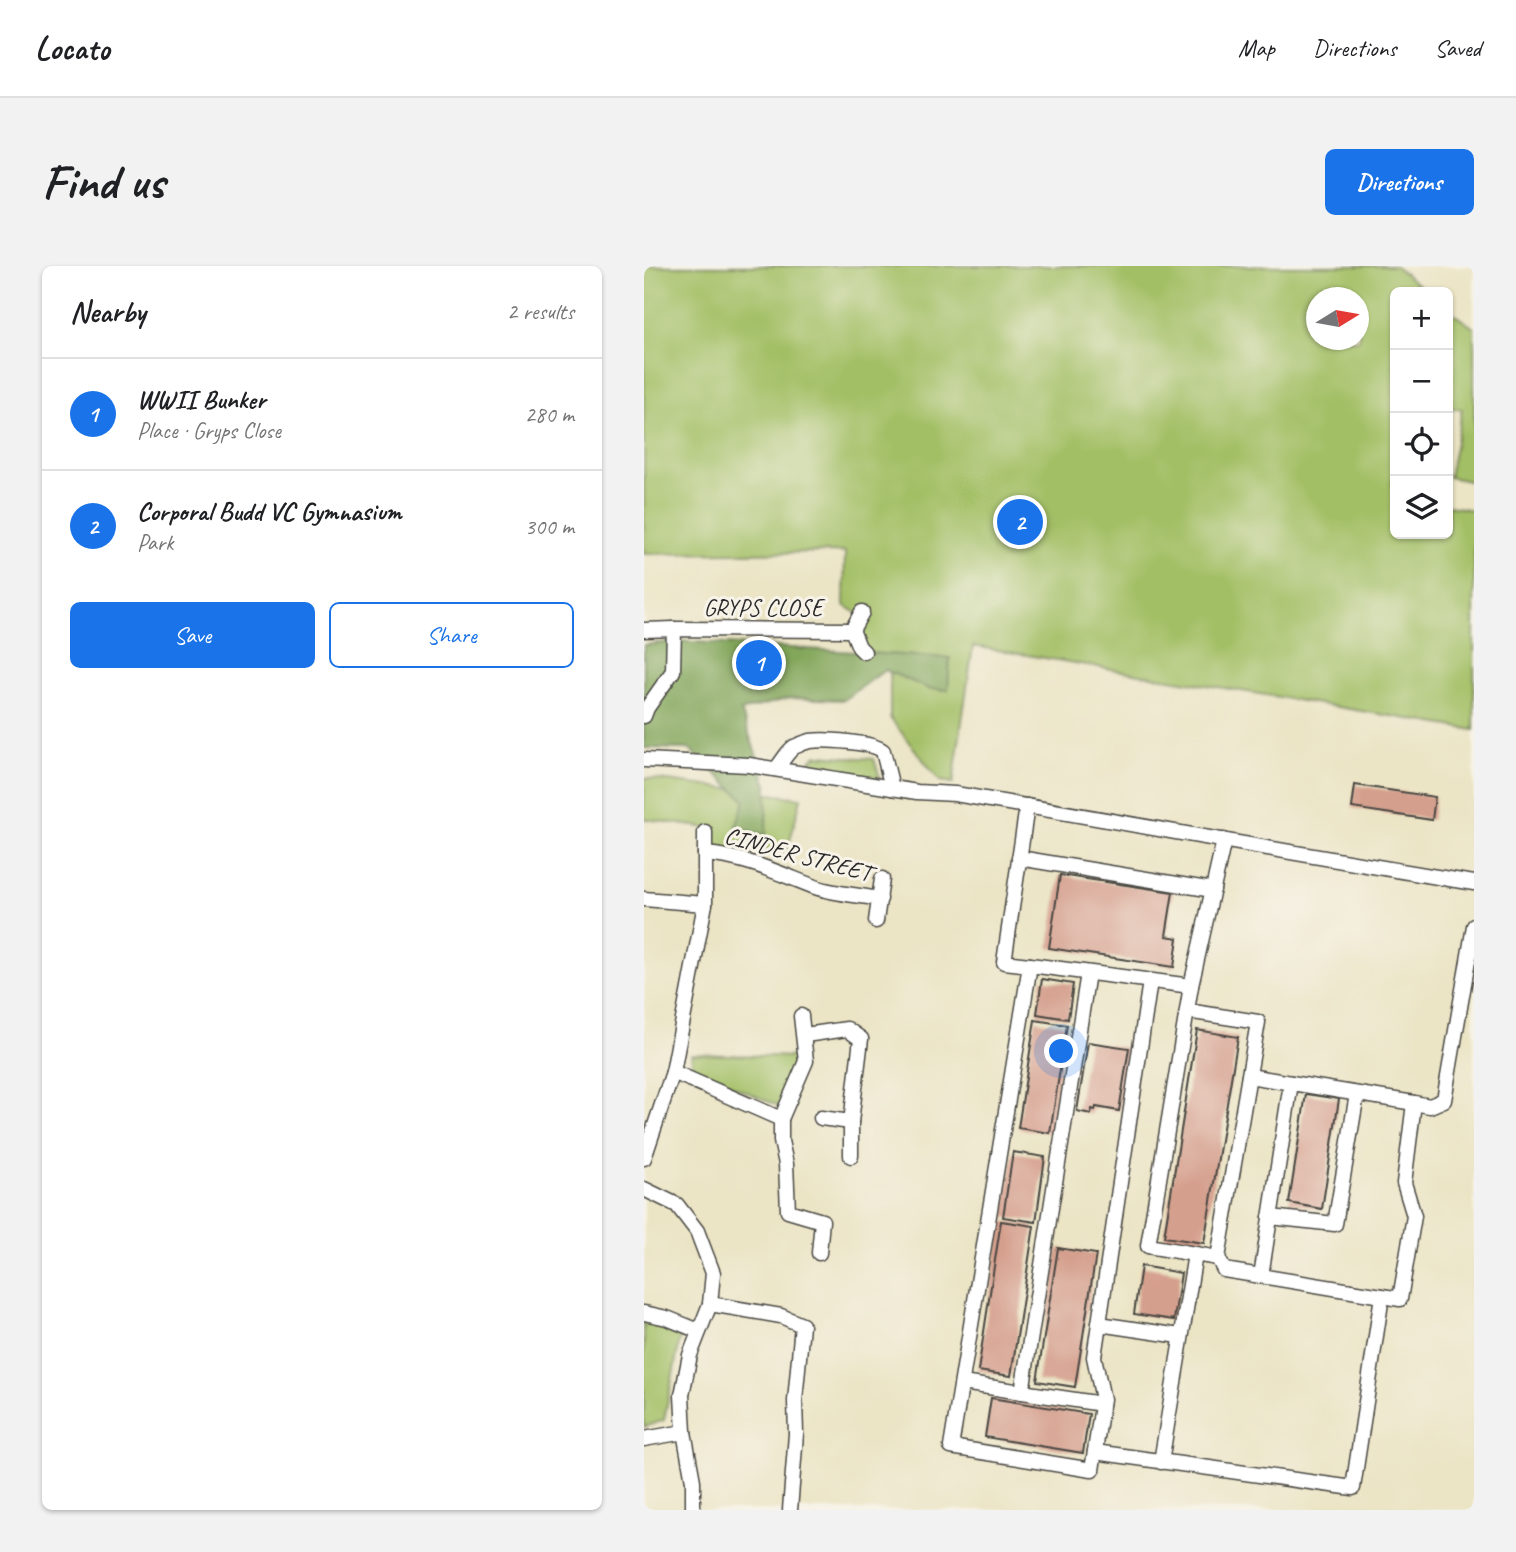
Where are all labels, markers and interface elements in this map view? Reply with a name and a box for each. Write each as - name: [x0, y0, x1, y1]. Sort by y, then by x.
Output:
- text: Locato: [35, 27, 109, 69]
- text: Map: [1238, 33, 1275, 63]
- text: Directions: [1313, 33, 1396, 63]
- text: Saved: [1434, 33, 1481, 63]
- button: Directions: [1325, 149, 1474, 215]
- text: Find us: [42, 151, 164, 213]
- north arrow: [1306, 287, 1369, 350]
- map controls: [1390, 287, 1453, 539]
- button: +: [1390, 287, 1453, 350]
- text: Nearby: [70, 293, 146, 331]
- text: 2 results: [507, 297, 574, 326]
- button: −: [1390, 350, 1453, 413]
- text: WWII Bunker: [137, 383, 265, 416]
- text: 1: [88, 400, 98, 429]
- text: 280 m: [525, 400, 574, 429]
- button: locate: [1390, 413, 1453, 476]
- text: Place · Gryps Close: [137, 416, 281, 445]
- button: layers: [1390, 476, 1453, 539]
- text: Corporal Budd VC Gymnasium: [137, 495, 401, 528]
- pin: 2: [997, 496, 1043, 548]
- text: 2: [88, 512, 98, 541]
- text: 300 m: [525, 512, 574, 541]
- text: Park: [137, 528, 173, 557]
- street label: GRYPS CLOSE: [703, 592, 825, 622]
- button: Save: [70, 602, 315, 668]
- button: Share: [329, 602, 574, 668]
- pin: 1: [736, 637, 782, 689]
- street label: CINDER STREET: [721, 820, 880, 890]
- your location: [1044, 1034, 1078, 1068]

